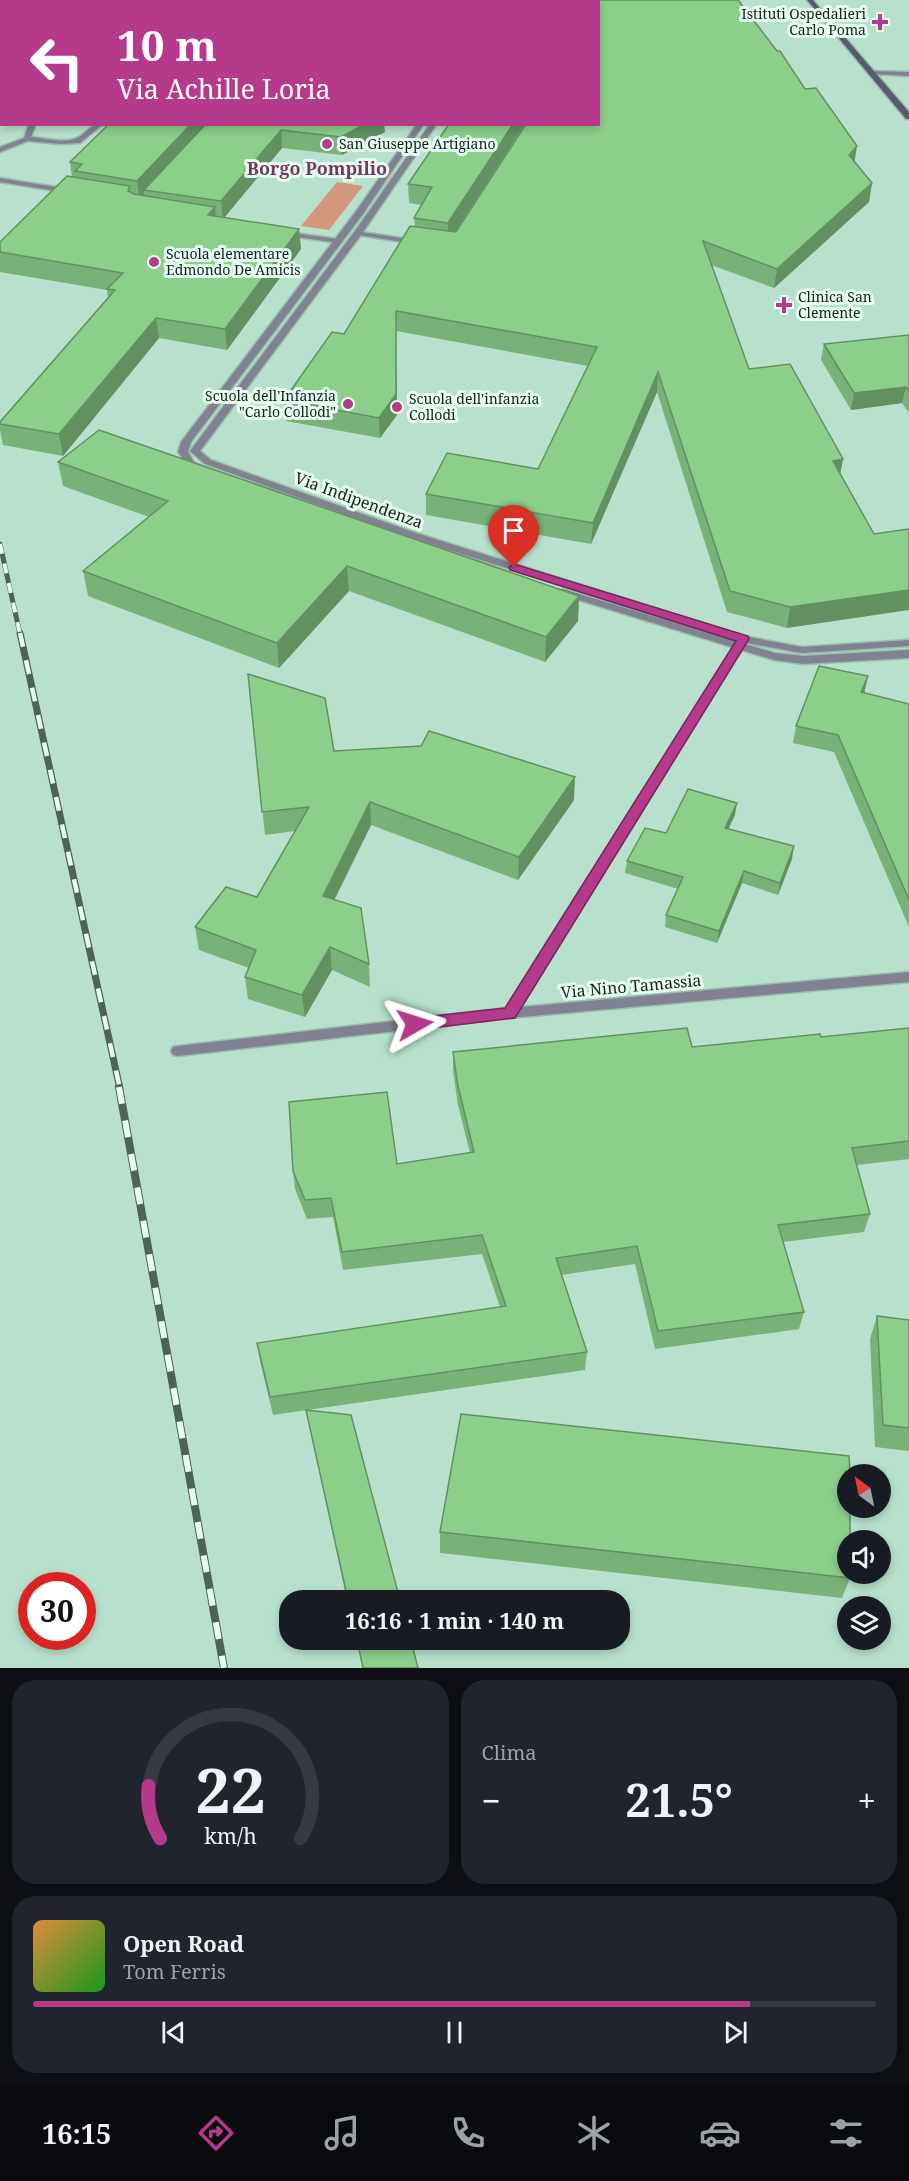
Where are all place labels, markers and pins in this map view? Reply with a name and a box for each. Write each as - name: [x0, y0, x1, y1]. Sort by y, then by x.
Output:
- place label: Istituti Ospedalieri Carlo Poma: [742, 4, 867, 39]
- marker: Istituti Ospedalieri Carlo Poma: [871, 13, 889, 31]
- place label: San Giuseppe Artigiano: [339, 134, 496, 153]
- marker: San Giuseppe Artigiano: [320, 137, 334, 151]
- place label: Scuola elementare Edmondo De Amicis: [166, 244, 301, 279]
- marker: Scuola elementare Edmondo De Amicis: [147, 255, 161, 269]
- place label: Clinica San Clemente: [798, 287, 872, 322]
- marker: Clinica San Clemente: [775, 296, 793, 314]
- place label: Scuola dell'Infanzia "Carlo Collodi": [205, 386, 336, 421]
- place label: Scuola dell'infanzia Collodi: [409, 389, 539, 424]
- marker: Scuola dell'Infanzia "Carlo Collodi": [341, 397, 355, 411]
- marker: Scuola dell'infanzia Collodi: [390, 400, 404, 414]
- pin: [488, 505, 539, 567]

